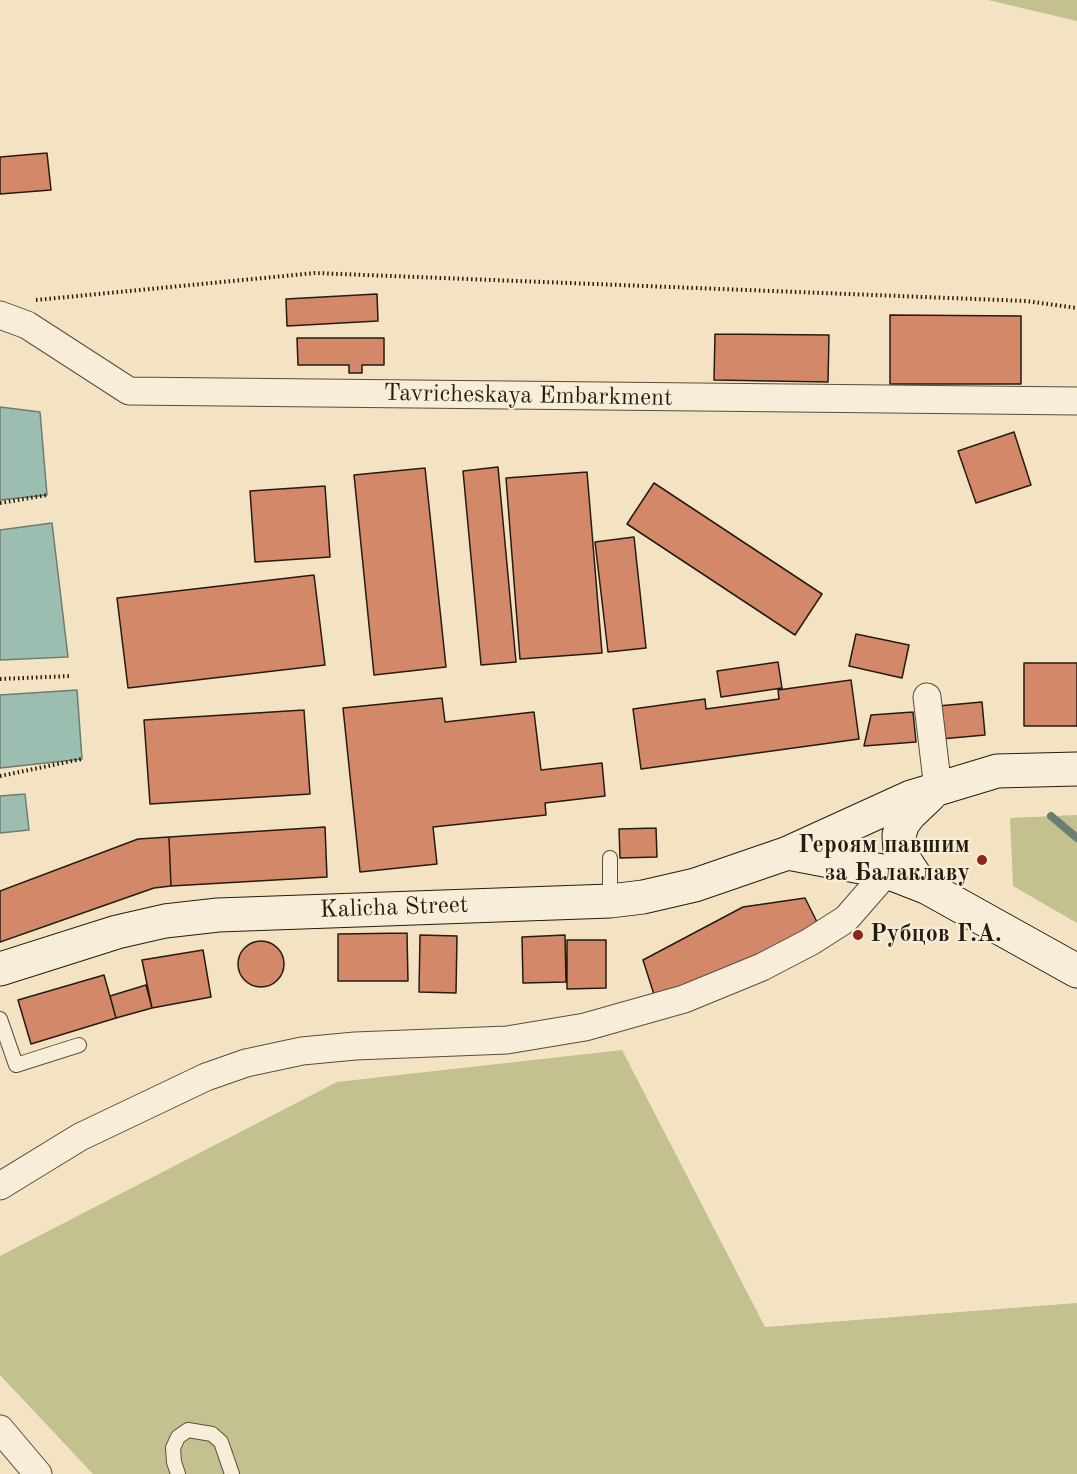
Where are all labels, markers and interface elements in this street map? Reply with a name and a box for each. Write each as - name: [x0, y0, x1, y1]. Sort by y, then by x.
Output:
- street label: Tavricheskaya Embarkment: [383, 379, 673, 413]
- place label: Героям павшим за Балаклаву: [798, 832, 970, 888]
- marker: Героям павшим за Балаклаву: [975, 853, 989, 867]
- street label: Kalicha Street: [319, 891, 469, 925]
- place label: Рубцов Г.А.: [870, 921, 1002, 949]
- marker: Рубцов Г.А.: [851, 928, 865, 942]

